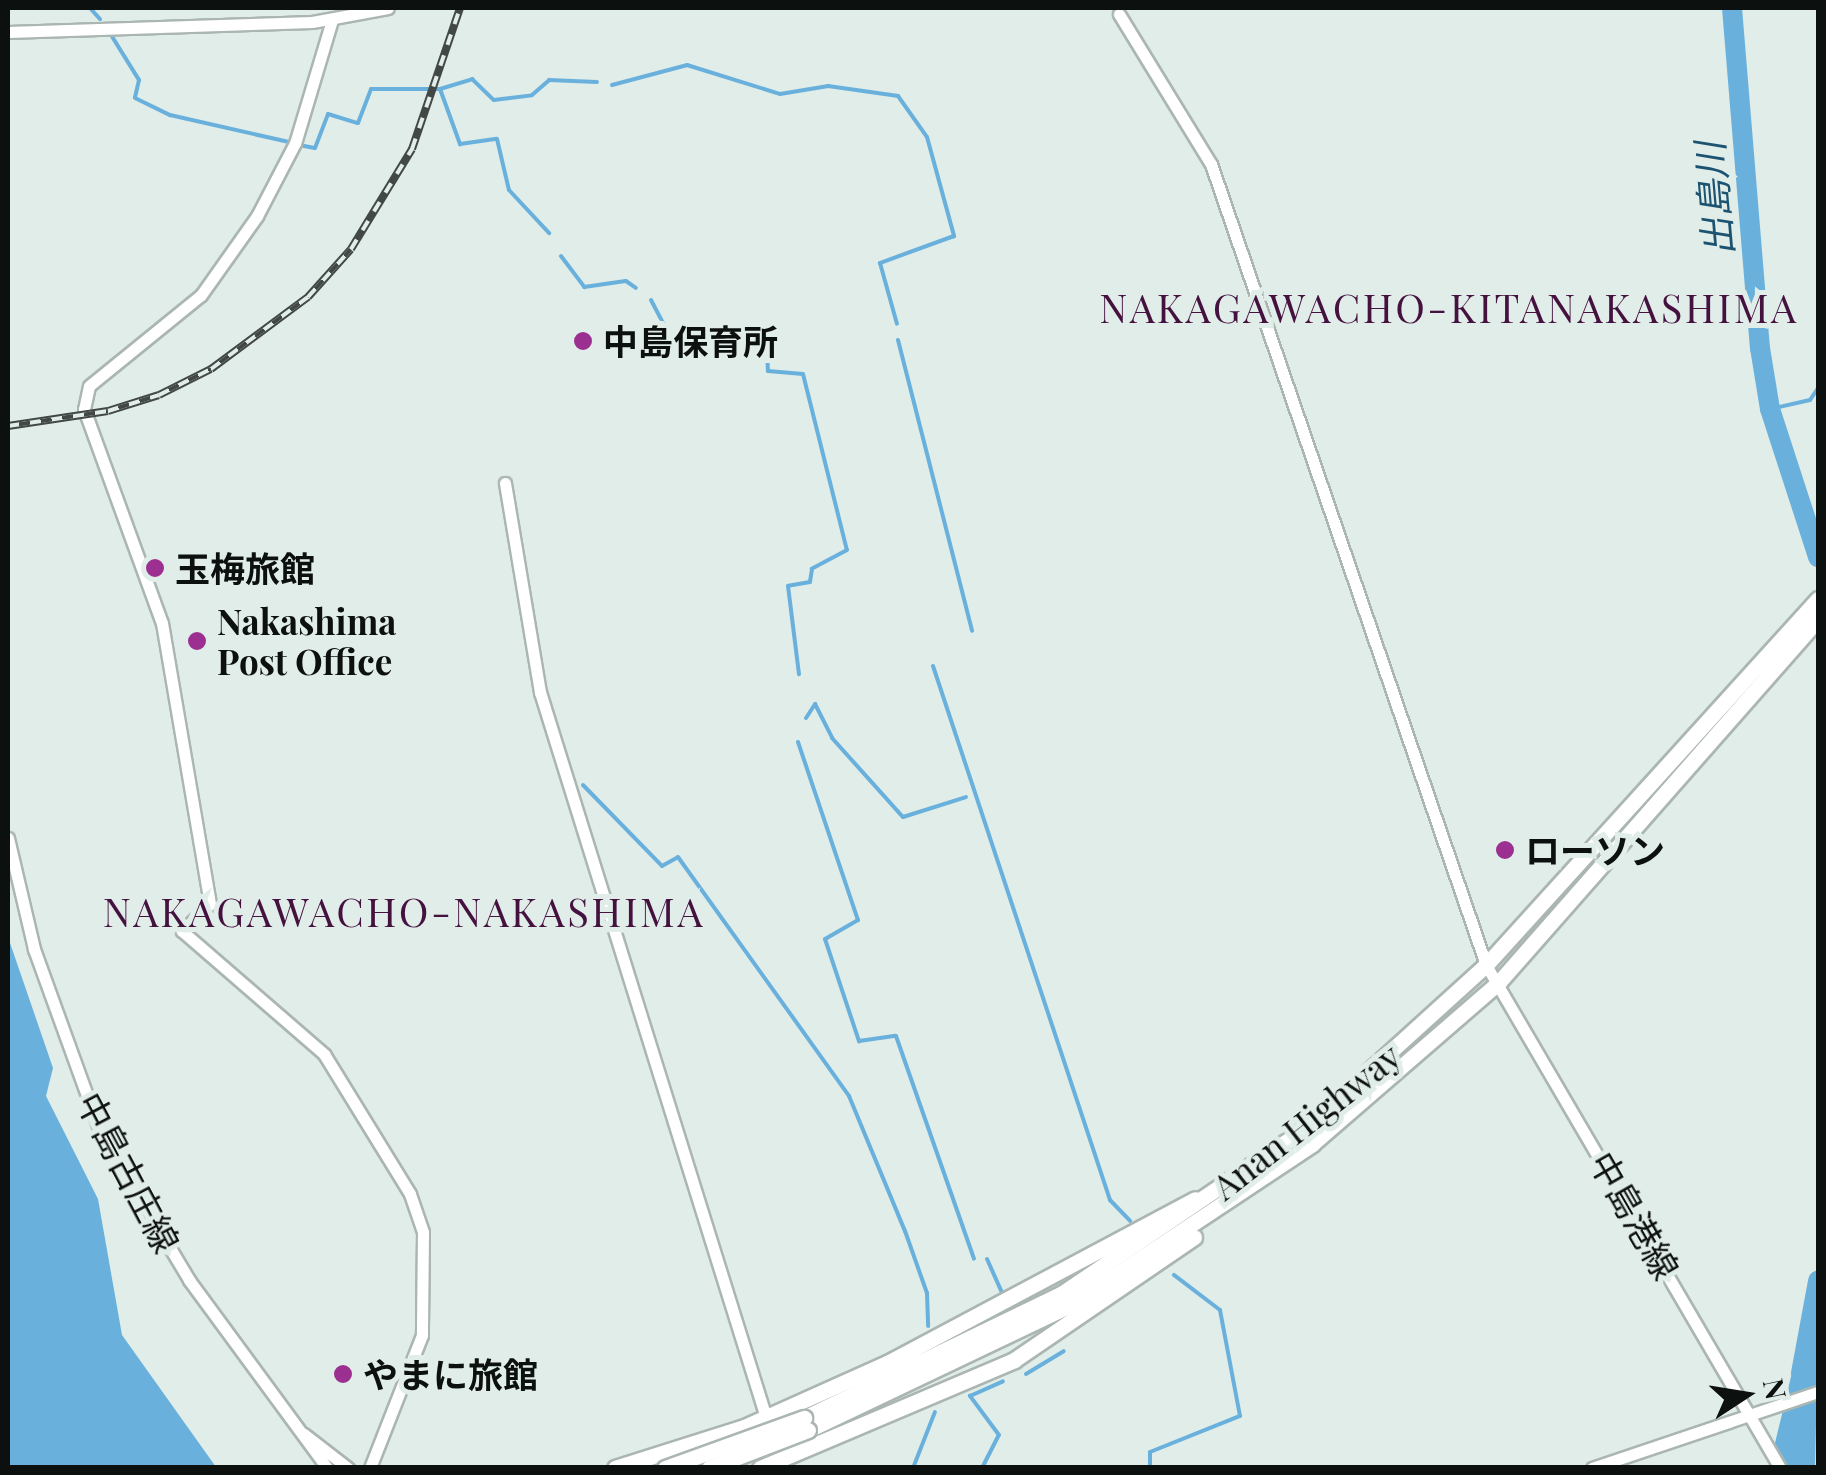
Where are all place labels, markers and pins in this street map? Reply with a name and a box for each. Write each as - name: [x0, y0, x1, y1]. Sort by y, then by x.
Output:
- place label: 中島保育所: [603, 320, 778, 362]
- marker: 中島保育所: [572, 330, 594, 352]
- place label: 玉梅旅館: [175, 547, 315, 589]
- marker: 玉梅旅館: [144, 557, 166, 579]
- place label: Nakashima Post Office: [217, 600, 396, 682]
- marker: Nakashima Post Office: [186, 630, 208, 652]
- place label: ローソン: [1525, 829, 1665, 871]
- marker: ローソン: [1494, 839, 1516, 861]
- place label: やまに旅館: [363, 1353, 538, 1395]
- marker: やまに旅館: [332, 1363, 354, 1385]

